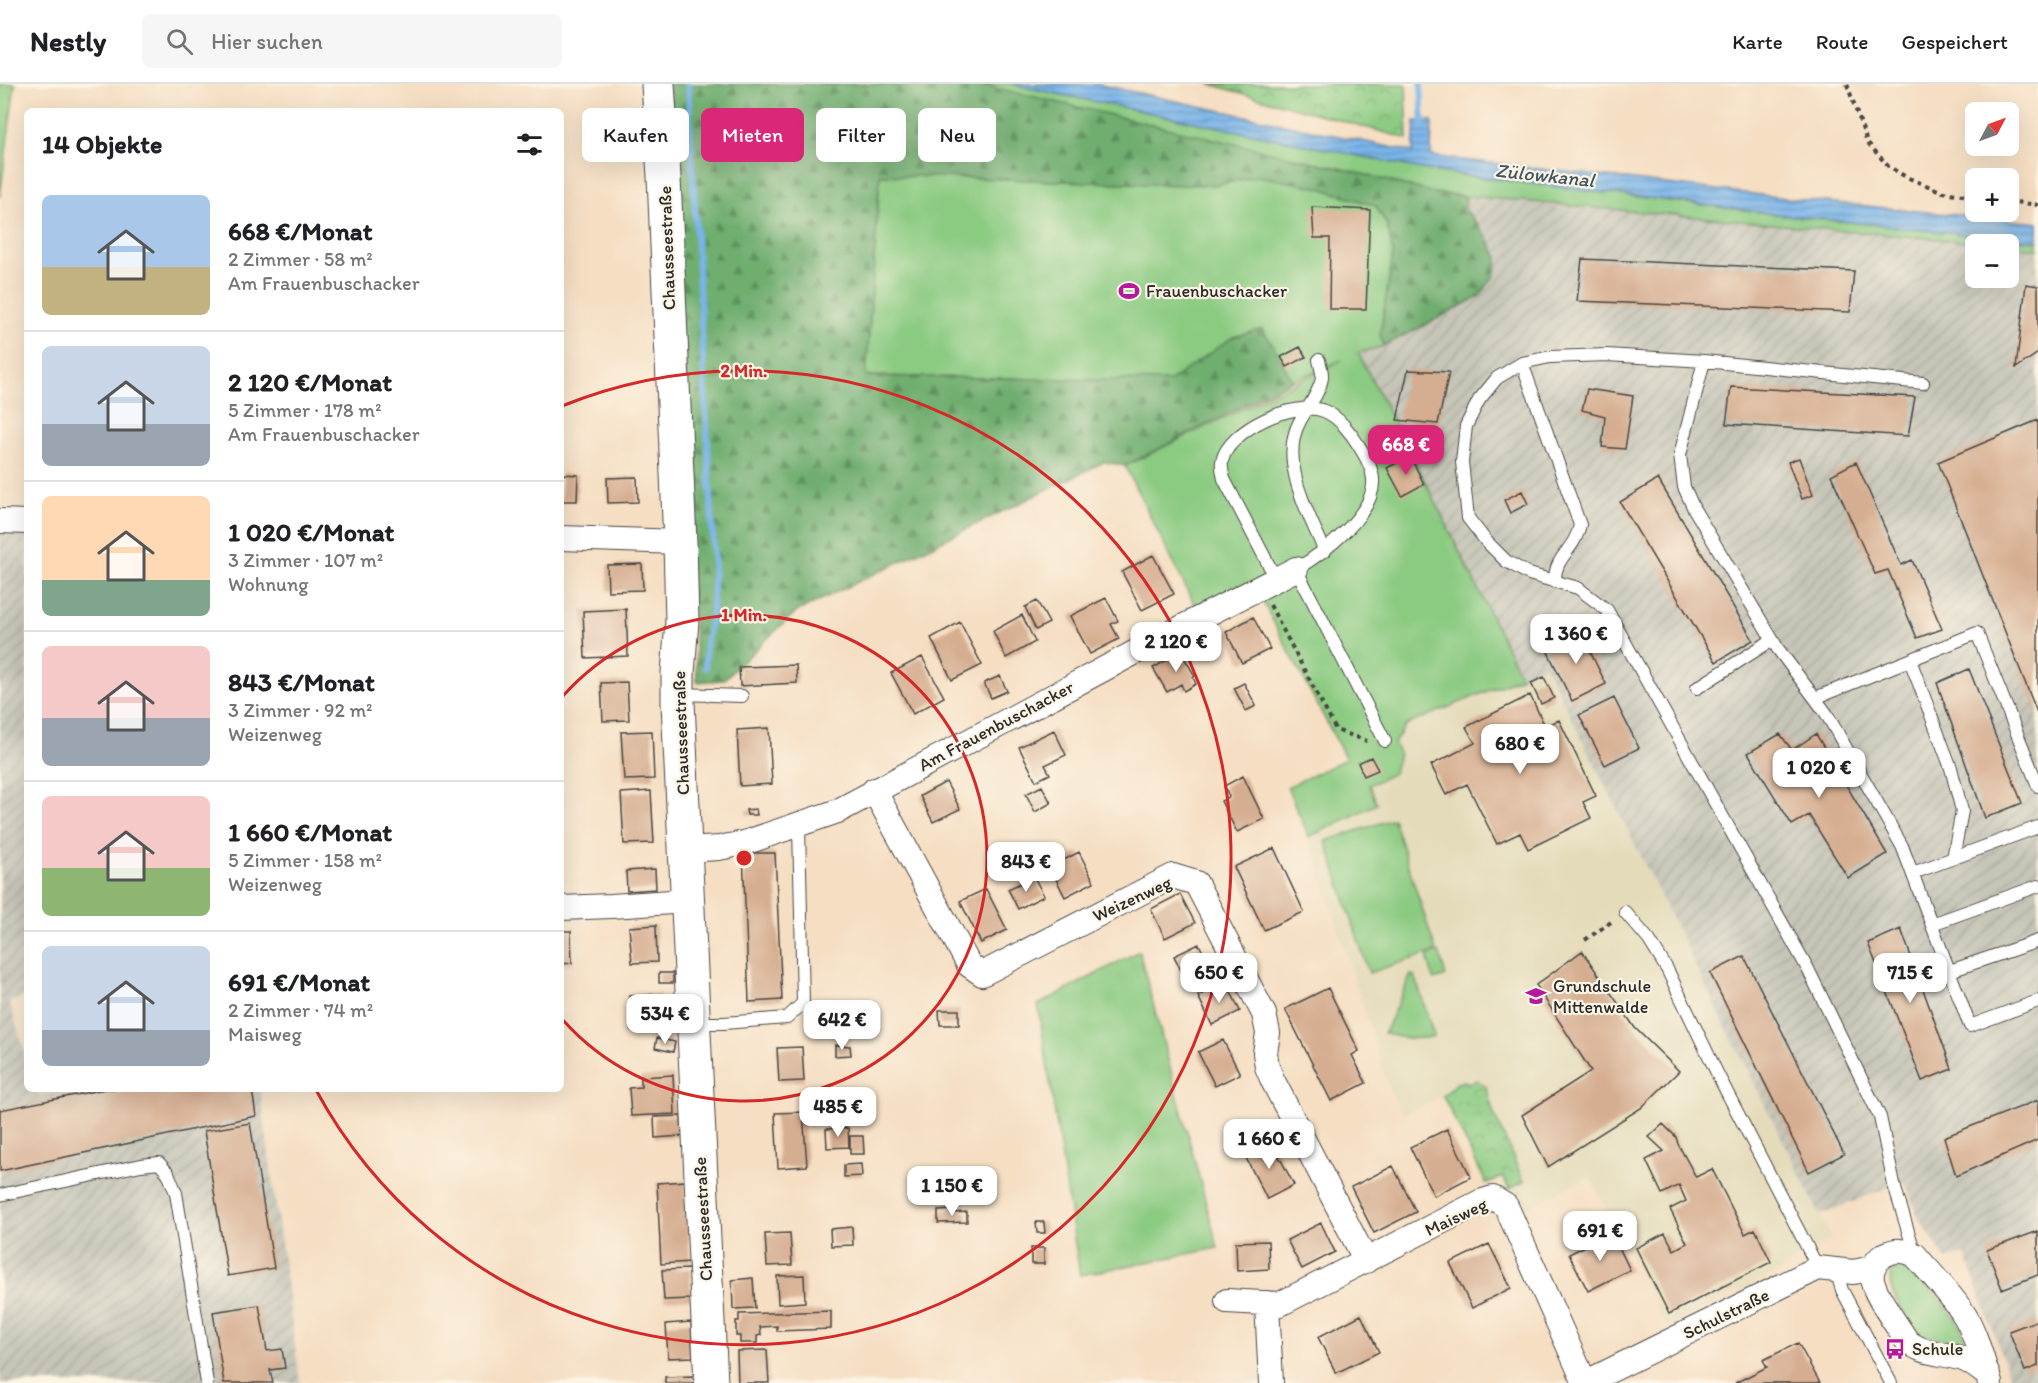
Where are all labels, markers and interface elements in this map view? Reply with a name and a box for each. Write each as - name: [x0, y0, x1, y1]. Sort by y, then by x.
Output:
- search box: [142, 14, 562, 68]
- text: Nestly: [30, 24, 106, 58]
- icon: search: [163, 25, 196, 58]
- text: Hier suchen: [211, 28, 323, 55]
- text: Karte: [1732, 29, 1783, 54]
- text: Route: [1816, 29, 1869, 54]
- text: Gespeichert: [1902, 29, 2008, 54]
- north arrow: [1965, 102, 2019, 156]
- map controls: [1965, 102, 2019, 288]
- chip: Kaufen: [582, 108, 689, 162]
- chip: Mieten: [701, 108, 804, 162]
- chip: Filter: [816, 108, 906, 162]
- chip: Neu: [918, 108, 996, 162]
- text: 14 Objekte: [42, 128, 162, 160]
- icon: filters: [513, 128, 546, 161]
- water label: Zülowkanal: [1494, 158, 1597, 192]
- button: +: [1965, 168, 2019, 222]
- street label: Chausseestraße: [654, 186, 680, 310]
- text: 668 €/Monat: [228, 215, 372, 247]
- icon: home: [90, 219, 162, 291]
- button: −: [1965, 234, 2019, 288]
- text: 2 Zimmer · 58 m²: [228, 247, 373, 271]
- text: Am Frauenbuschacker: [228, 271, 420, 295]
- sports icon: Frauenbuschacker: [1117, 279, 1141, 303]
- place label: Frauenbuschacker: [1146, 280, 1288, 302]
- text: 2 Min.: [721, 360, 767, 382]
- text: 2 120 €/Monat: [228, 366, 392, 398]
- icon: home: [90, 370, 162, 442]
- text: 5 Zimmer · 178 m²: [228, 398, 381, 422]
- text: Am Frauenbuschacker: [228, 422, 420, 446]
- pin: 668 €: [1364, 425, 1448, 476]
- text: 668 €: [1382, 432, 1430, 456]
- text: 1 020 €/Monat: [228, 516, 394, 548]
- icon: home: [90, 520, 162, 592]
- text: 3 Zimmer · 107 m²: [228, 548, 383, 572]
- text: Wohnung: [228, 572, 309, 596]
- text: 1 Min.: [721, 604, 767, 626]
- pin: 1 360 €: [1521, 614, 1631, 665]
- text: 1 360 €: [1544, 621, 1608, 645]
- pin: 2 120 €: [1121, 622, 1231, 673]
- text: 2 120 €: [1144, 629, 1208, 653]
- text: 843 €/Monat: [228, 666, 375, 698]
- icon: home: [90, 670, 162, 742]
- street label: Chausseestraße: [668, 671, 694, 795]
- street label: Am Frauenbuschacker: [915, 675, 1078, 776]
- text: 3 Zimmer · 92 m²: [228, 698, 373, 722]
- text: Weizenweg: [228, 722, 322, 746]
- pin: 680 €: [1478, 724, 1562, 775]
- text: 680 €: [1495, 731, 1545, 755]
- pin: 1 020 €: [1764, 748, 1874, 799]
- text: 1 020 €: [1787, 755, 1851, 779]
- text: 1 660 €/Monat: [228, 816, 392, 848]
- icon: home: [90, 820, 162, 892]
- pin: 843 €: [984, 842, 1068, 893]
- text: 5 Zimmer · 158 m²: [228, 848, 382, 872]
- centre of rings: [734, 848, 754, 868]
- text: 843 €: [1001, 849, 1051, 873]
- street label: Weizenweg: [1089, 871, 1176, 927]
- text: Weizenweg: [228, 872, 322, 896]
- pin: 650 €: [1177, 953, 1261, 1004]
- pin: 715 €: [1868, 953, 1952, 1004]
- text: 650 €: [1194, 960, 1244, 984]
- text: 715 €: [1887, 960, 1933, 984]
- text: 691 €/Monat: [228, 966, 370, 998]
- icon: home: [90, 970, 162, 1042]
- place label: Grundschule Mittenwalde: [1553, 975, 1651, 1018]
- school or university icon: Grundschule Mittenwalde: [1524, 984, 1548, 1008]
- pin: 534 €: [623, 994, 707, 1045]
- text: 2 Zimmer · 74 m²: [228, 998, 373, 1022]
- pin: 642 €: [800, 1000, 884, 1051]
- text: 534 €: [640, 1001, 690, 1025]
- text: 642 €: [817, 1007, 867, 1031]
- text: Maisweg: [228, 1022, 302, 1046]
- pin: 485 €: [796, 1087, 880, 1138]
- text: 485 €: [813, 1094, 863, 1118]
- pin: 1 660 €: [1214, 1119, 1324, 1170]
- text: 1 660 €: [1237, 1126, 1301, 1150]
- street label: Chausseestraße: [689, 1156, 717, 1282]
- pin: 1 150 €: [897, 1166, 1007, 1217]
- text: 1 150 €: [921, 1173, 983, 1197]
- street label: Maisweg: [1421, 1193, 1491, 1241]
- pin: 691 €: [1558, 1211, 1642, 1262]
- text: 691 €: [1577, 1218, 1623, 1242]
- street label: Schulstraße: [1679, 1284, 1773, 1344]
- bus stop icon: Schule: [1883, 1337, 1907, 1361]
- place label: Schule: [1912, 1338, 1963, 1360]

